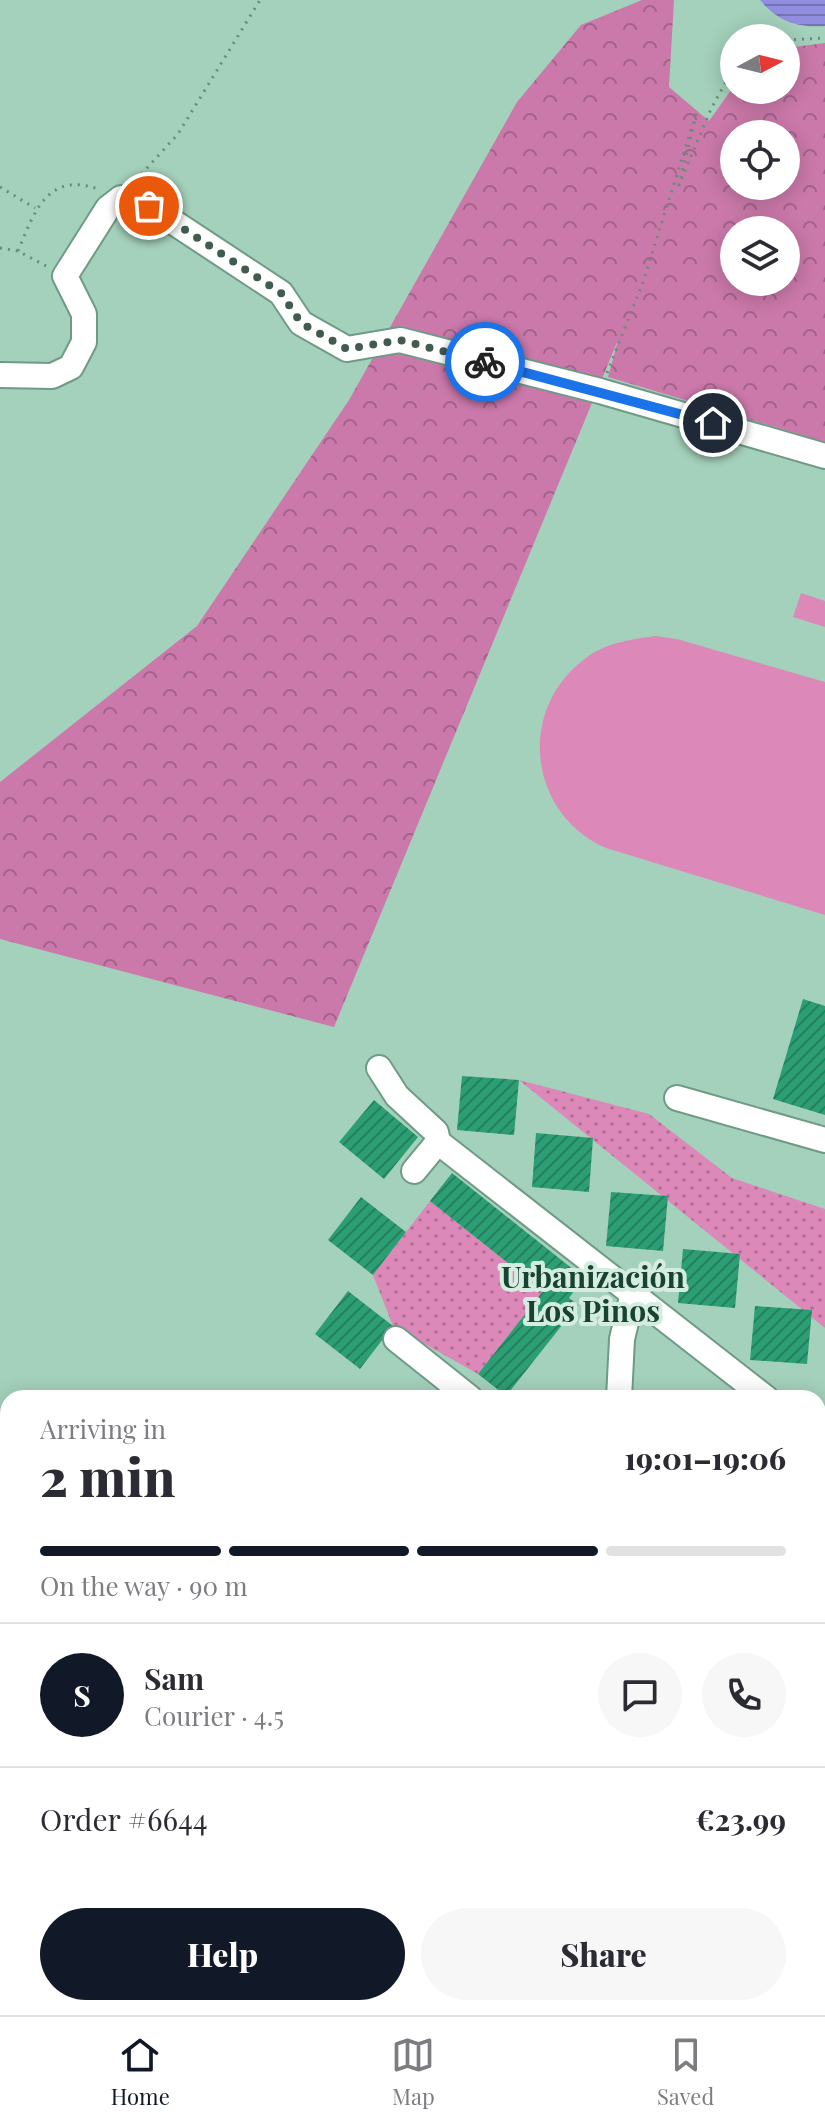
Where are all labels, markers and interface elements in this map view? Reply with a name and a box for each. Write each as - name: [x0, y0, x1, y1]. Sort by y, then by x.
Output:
- north arrow: [720, 24, 800, 104]
- map controls: [720, 24, 800, 296]
- button: locate: [720, 120, 800, 200]
- pin: [115, 172, 183, 240]
- icon: bag: [127, 184, 171, 228]
- button: layers: [720, 216, 800, 296]
- courier: [445, 322, 525, 402]
- icon: bike: [463, 340, 507, 384]
- pin: [679, 389, 747, 457]
- icon: home: [691, 401, 735, 445]
- district label: Urbanización Los Pinos: [501, 1256, 686, 1330]
- text: Arriving in: [40, 1411, 166, 1446]
- text: 19:01–19:06: [624, 1438, 786, 1478]
- text: 2 min: [40, 1441, 175, 1510]
- text: On the way · 90 m: [40, 1568, 248, 1603]
- button: chat: [598, 1653, 682, 1737]
- button: phone: [702, 1653, 786, 1737]
- text: Sam: [144, 1658, 204, 1698]
- text: S: [73, 1675, 91, 1715]
- text: Courier · 4.5: [144, 1698, 284, 1733]
- text: Order #6644: [40, 1799, 208, 1839]
- text: €23.99: [695, 1799, 786, 1839]
- button: Help: [40, 1908, 405, 2000]
- button: Share: [421, 1908, 786, 2000]
- tab: Home: [111, 2033, 170, 2111]
- tab: Map: [391, 2033, 435, 2111]
- tab: Saved: [657, 2033, 714, 2111]

